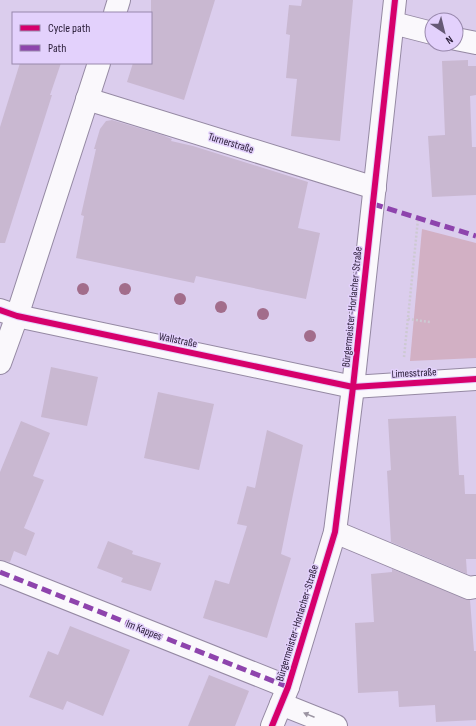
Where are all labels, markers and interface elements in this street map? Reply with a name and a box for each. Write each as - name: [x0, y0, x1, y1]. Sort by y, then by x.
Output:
- legend: [12, 12, 152, 64]
- north arrow: [424, 12, 464, 52]
- text: Cycle path: [48, 21, 90, 36]
- text: N: [443, 33, 456, 47]
- text: Path: [48, 41, 66, 56]
- street label: Turnerstraße: [207, 130, 255, 156]
- street label: Bürgermeister-Horlacher-Straße: [339, 246, 365, 368]
- street label: Wallstraße: [158, 330, 198, 350]
- street label: Limesstraße: [391, 365, 437, 381]
- street label: Bürgermeister-Horlacher-Straße: [273, 563, 321, 683]
- street label: Im Kappes: [124, 617, 164, 643]
- one-way arrow: [302, 712, 314, 718]

